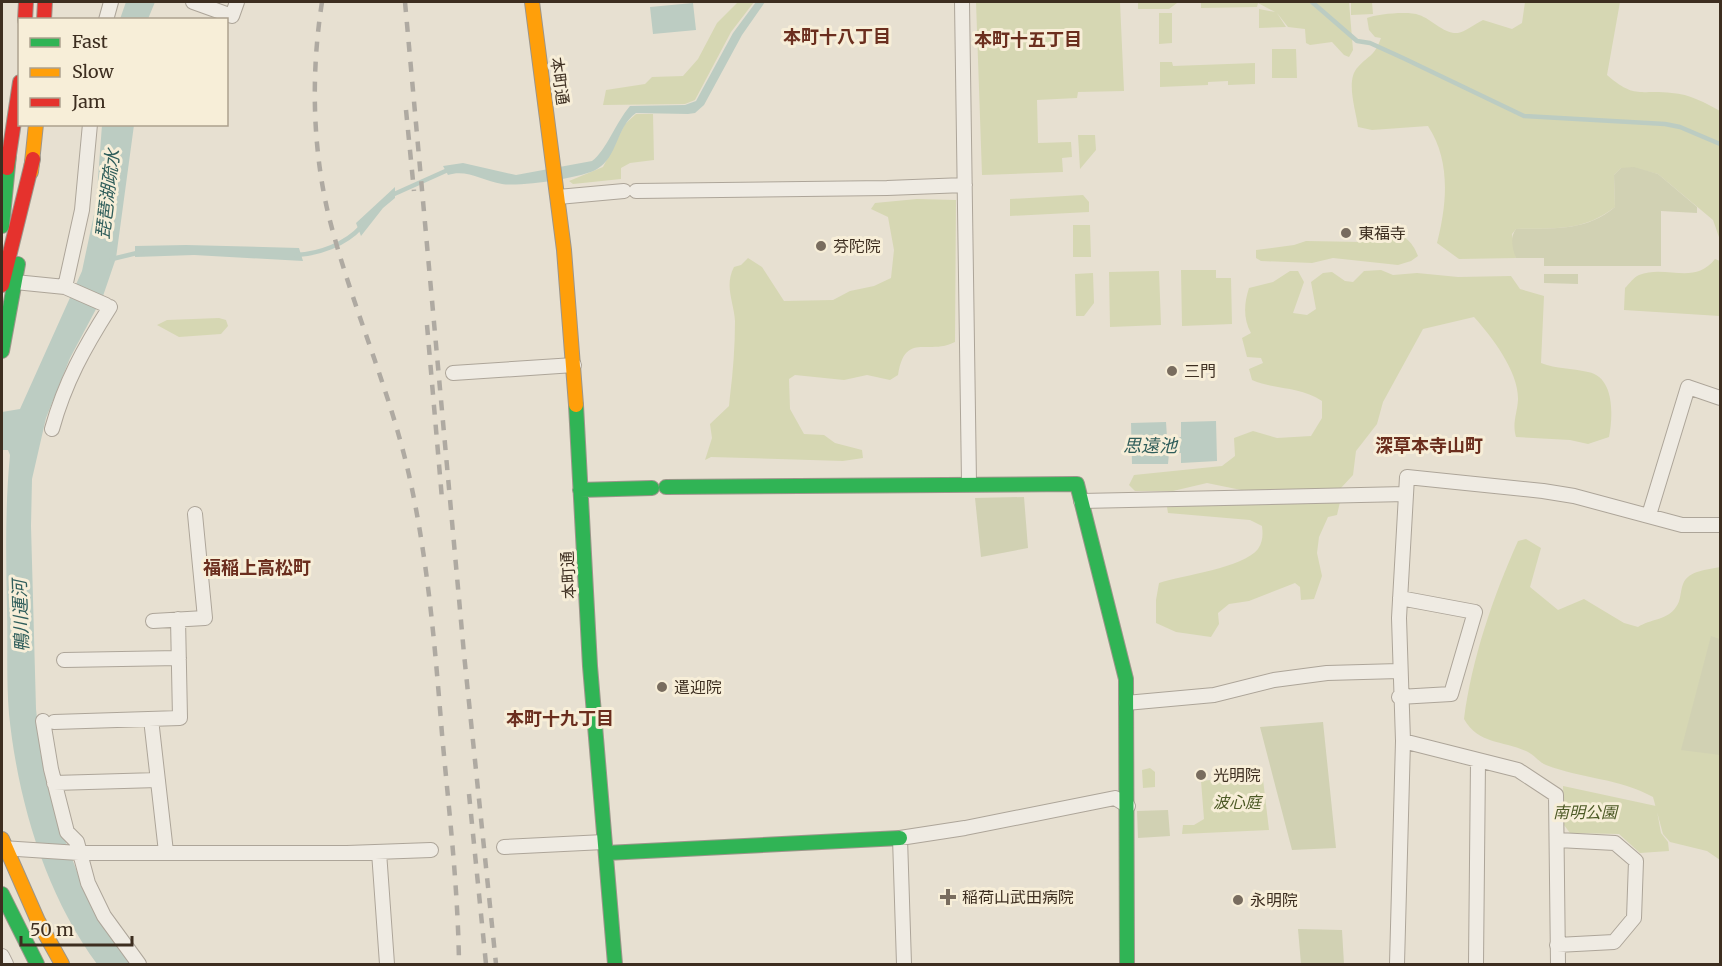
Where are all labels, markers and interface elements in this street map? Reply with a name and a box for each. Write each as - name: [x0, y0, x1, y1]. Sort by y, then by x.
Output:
- legend: [18, 18, 228, 126]
- district label: 本町十八丁目: [783, 25, 891, 48]
- district label: 本町十五丁目: [974, 28, 1082, 51]
- text: Fast: [72, 30, 108, 53]
- street label: 本町通: [547, 56, 573, 106]
- text: Slow: [72, 60, 115, 83]
- text: Jam: [71, 90, 106, 113]
- water label: 琵琶湖疏水: [91, 146, 125, 240]
- place label: 東福寺: [1358, 223, 1406, 243]
- marker: 東福寺: [1339, 226, 1353, 240]
- place label: 芬陀院: [833, 236, 881, 256]
- marker: 芬陀院: [814, 239, 828, 253]
- place label: 三門: [1184, 361, 1216, 381]
- marker: 三門: [1165, 364, 1179, 378]
- water label: 思遠池: [1123, 434, 1179, 457]
- district label: 深草本寺山町: [1375, 434, 1483, 457]
- street label: 本町通: [557, 551, 579, 599]
- district label: 福稲上高松町: [203, 556, 311, 579]
- water label: 鴨川運河: [8, 577, 33, 652]
- place label: 遣迎院: [674, 677, 722, 697]
- marker: 遣迎院: [655, 680, 669, 694]
- district label: 本町十九丁目: [506, 707, 614, 730]
- place label: 光明院: [1213, 765, 1261, 785]
- marker: 光明院: [1194, 768, 1208, 782]
- park label: 波心庭: [1213, 792, 1264, 812]
- park label: 南明公園: [1553, 802, 1619, 822]
- place label: 稲荷山武田病院: [962, 887, 1074, 907]
- marker: 稲荷山武田病院: [939, 888, 957, 906]
- place label: 永明院: [1250, 890, 1298, 910]
- marker: 永明院: [1231, 893, 1245, 907]
- scale bar: [21, 909, 132, 947]
- text: 50 m: [30, 918, 74, 941]

